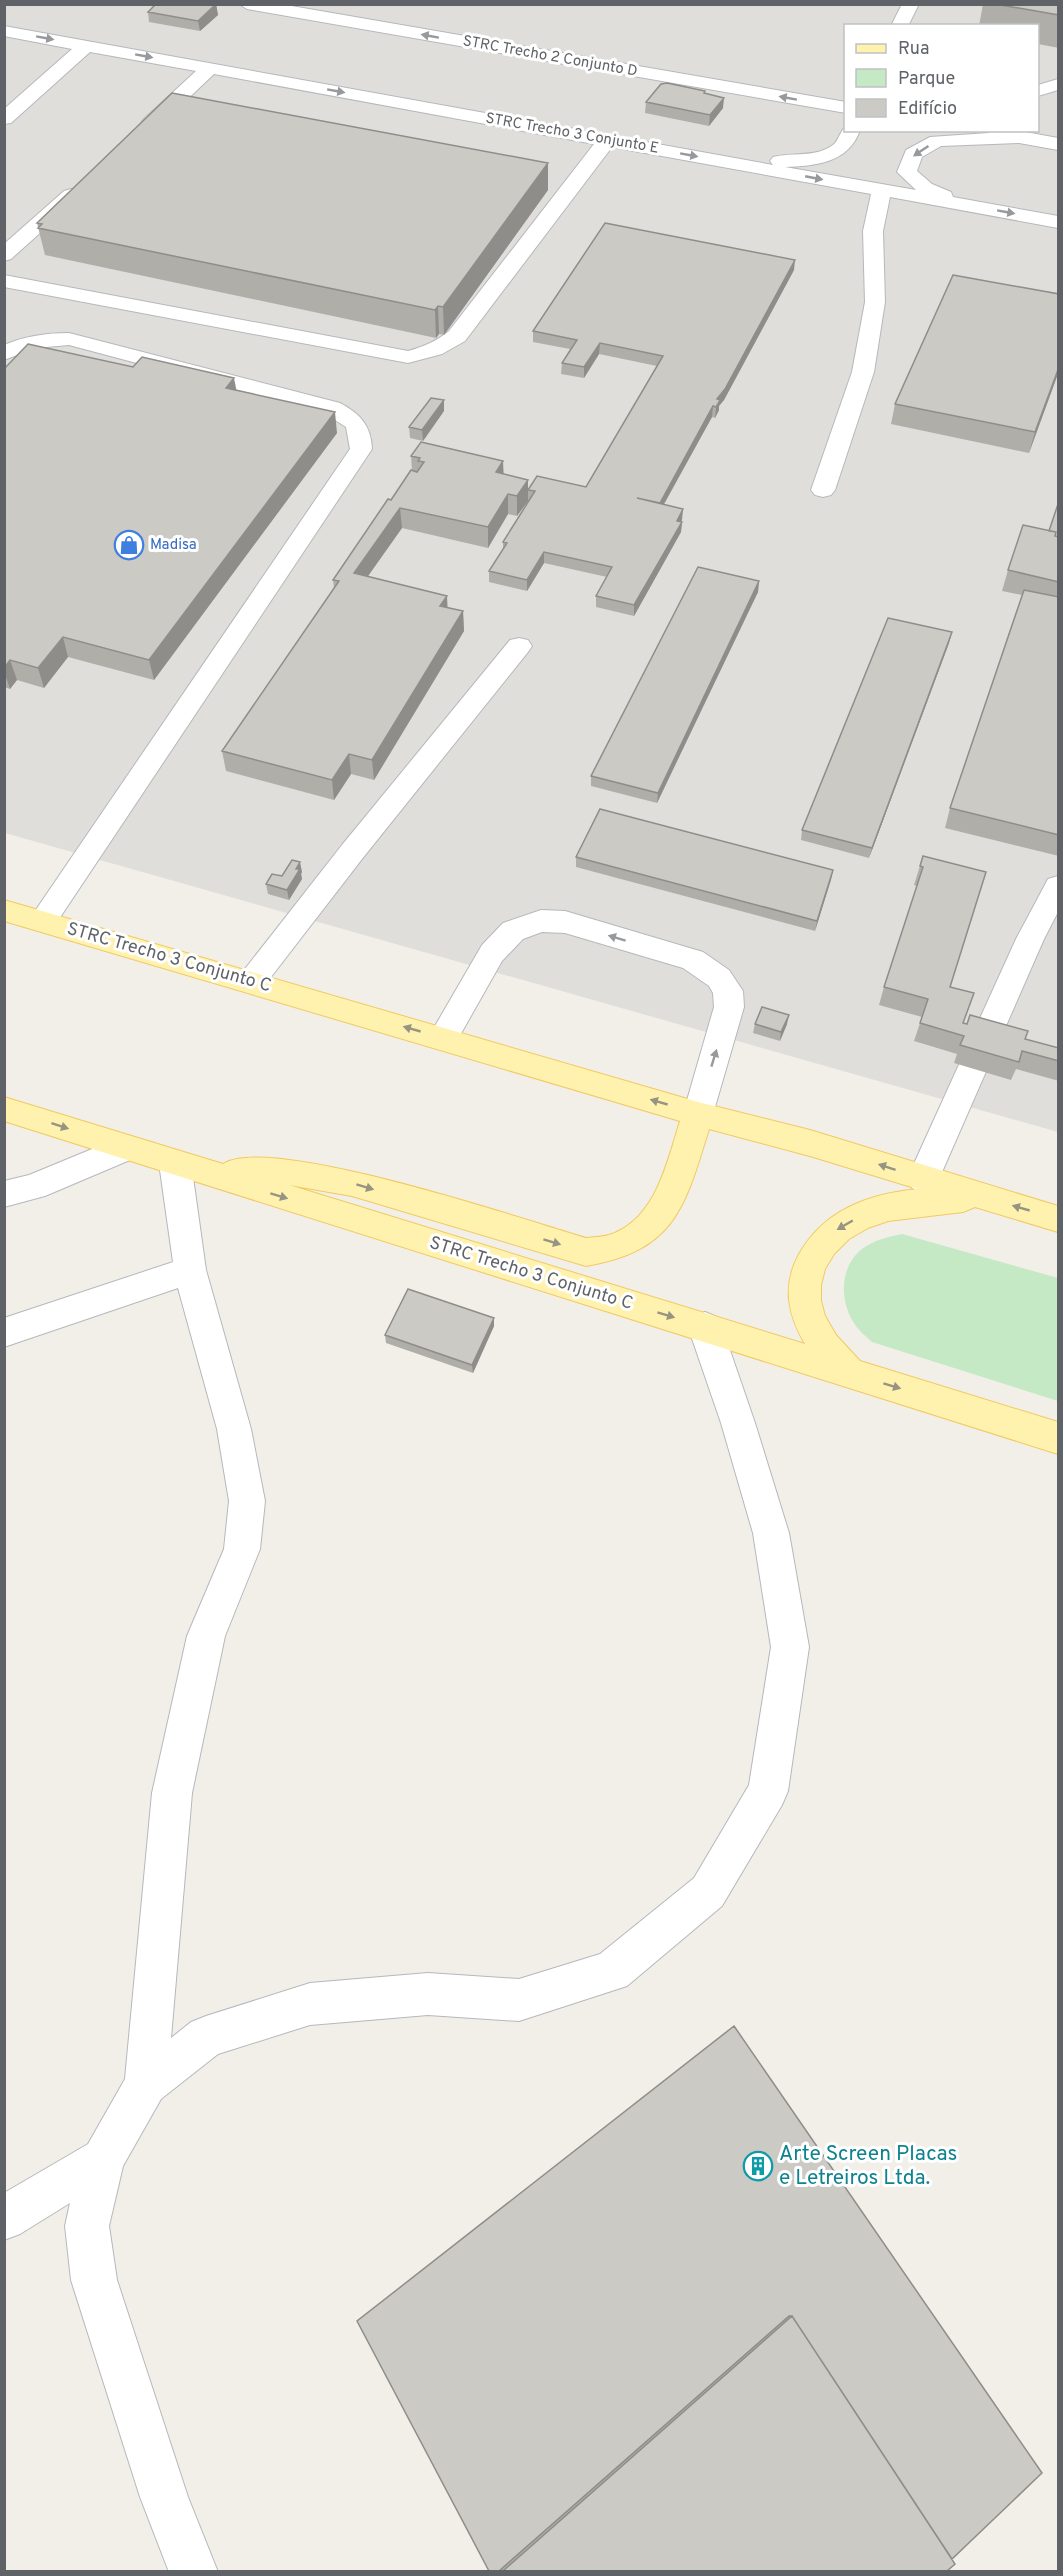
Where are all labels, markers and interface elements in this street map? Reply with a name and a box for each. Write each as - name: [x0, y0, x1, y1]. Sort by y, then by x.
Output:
- legend: [844, 24, 1039, 132]
- one-way arrow: [420, 32, 439, 41]
- street label: STRC Trecho 2 Conjunto D: [461, 32, 639, 82]
- one-way arrow: [36, 34, 55, 43]
- text: Rua: [898, 38, 929, 61]
- one-way arrow: [135, 52, 154, 61]
- text: Parque: [898, 68, 955, 91]
- one-way arrow: [326, 87, 345, 96]
- one-way arrow: [778, 93, 797, 102]
- text: Edifício: [898, 98, 957, 121]
- street label: STRC Trecho 3 Conjunto E: [484, 109, 660, 159]
- one-way arrow: [913, 145, 930, 156]
- one-way arrow: [680, 150, 699, 159]
- one-way arrow: [804, 173, 823, 182]
- one-way arrow: [996, 208, 1015, 217]
- shop icon: Madisa: [113, 529, 145, 561]
- place label: Madisa: [150, 536, 197, 555]
- street label: STRC Trecho 3 Conjunto C: [64, 918, 274, 998]
- one-way arrow: [608, 933, 626, 942]
- one-way arrow: [403, 1024, 421, 1033]
- one-way arrow: [710, 1048, 719, 1066]
- one-way arrow: [650, 1097, 668, 1106]
- one-way arrow: [51, 1122, 69, 1132]
- one-way arrow: [878, 1162, 896, 1172]
- one-way arrow: [356, 1183, 374, 1192]
- one-way arrow: [270, 1192, 288, 1201]
- one-way arrow: [1012, 1203, 1030, 1212]
- one-way arrow: [837, 1219, 853, 1230]
- street label: STRC Trecho 3 Conjunto C: [426, 1232, 636, 1316]
- one-way arrow: [543, 1238, 561, 1247]
- one-way arrow: [657, 1311, 675, 1320]
- one-way arrow: [883, 1382, 901, 1391]
- place label: Arte Screen Placas e Letreiros Ltda.: [779, 2141, 957, 2192]
- building icon: Arte Screen Placas e Letreiros Ltda.: [742, 2150, 774, 2182]

